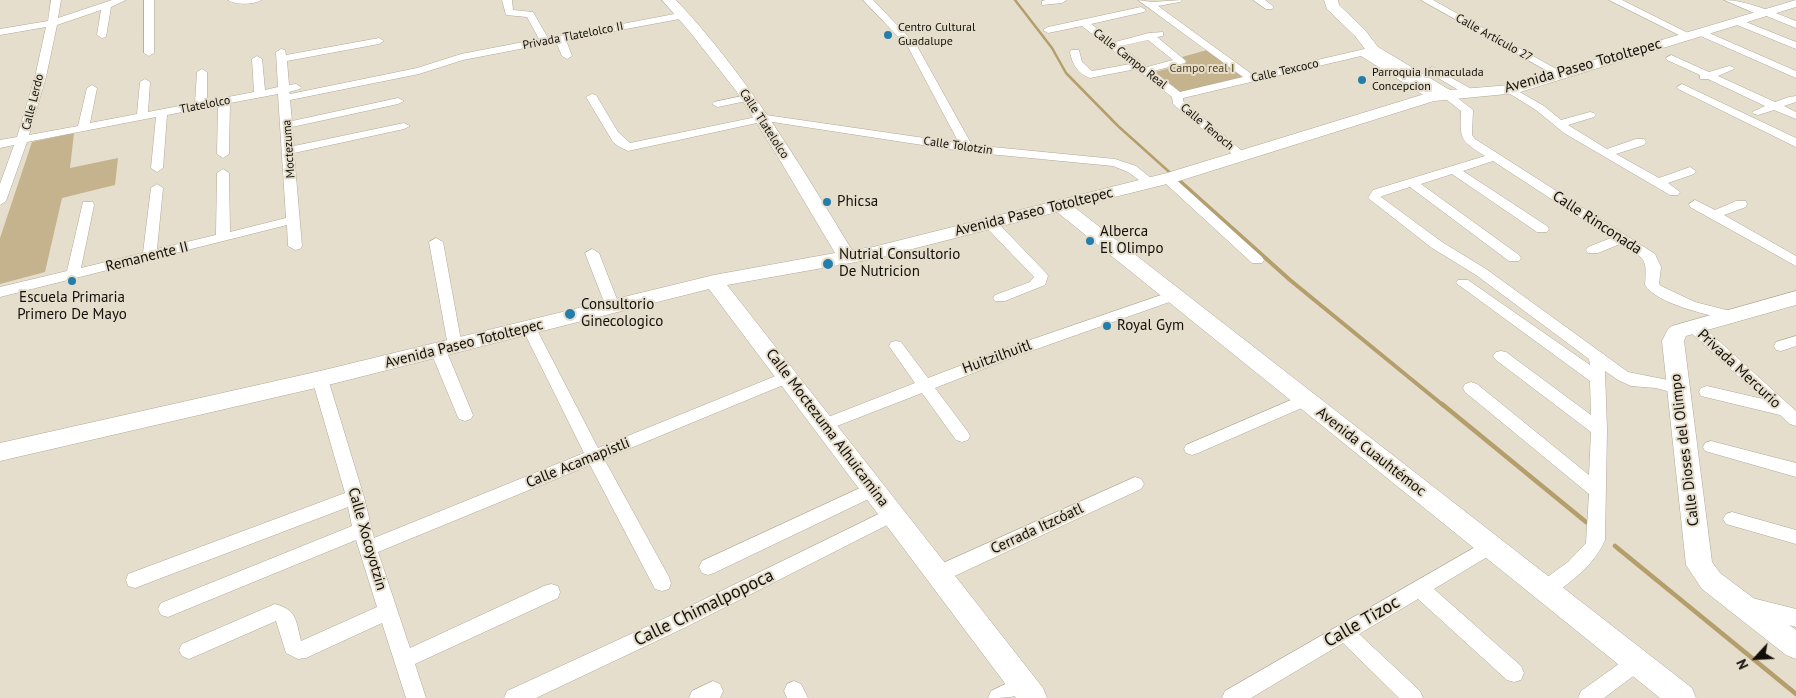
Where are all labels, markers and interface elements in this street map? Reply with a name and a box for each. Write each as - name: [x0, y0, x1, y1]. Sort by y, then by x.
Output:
- street label: Calle Artículo 27: [1453, 11, 1535, 65]
- street label: Privada Tlatelolco II: [521, 19, 625, 53]
- place label: Centro Cultural Guadalupe: [898, 21, 976, 49]
- street label: Calle Campo Real: [1090, 26, 1170, 92]
- marker: Centro Cultural Guadalupe: [882, 29, 894, 41]
- street label: Avenida Paseo Totoltepec: [1502, 35, 1664, 97]
- street label: Calle Texcoco: [1250, 56, 1320, 86]
- park label: Campo real I: [1170, 62, 1234, 76]
- place label: Parroquia Inmaculada Concepcion: [1372, 66, 1484, 94]
- street label: Calle Lerdo: [19, 72, 47, 132]
- marker: Parroquia Inmaculada Concepcion: [1356, 74, 1368, 86]
- street label: Calle Tlatelolco: [736, 87, 792, 161]
- street label: Tlatelolco: [179, 93, 231, 117]
- street label: Calle Tenoch: [1177, 101, 1237, 153]
- street label: Moctezuma: [280, 119, 298, 179]
- street label: Calle Tolotzin: [923, 134, 993, 158]
- street label: Avenida Paseo Totoltepec: [953, 184, 1115, 240]
- street label: Calle Rinconada: [1549, 187, 1645, 259]
- place label: Phicsa: [837, 193, 878, 211]
- marker: Phicsa: [821, 196, 833, 208]
- place label: Alberca El Olimpo: [1100, 223, 1163, 258]
- marker: Alberca El Olimpo: [1084, 235, 1096, 247]
- street label: Remanente II: [104, 238, 190, 276]
- place label: Nutrial Consultorio De Nutricion: [839, 246, 960, 281]
- marker: Nutrial Consultorio De Nutricion: [821, 257, 835, 271]
- marker: Escuela Primaria Primero De Mayo: [66, 275, 78, 287]
- place label: Escuela Primaria Primero De Mayo: [17, 289, 127, 324]
- place label: Consultorio Ginecologico: [581, 296, 663, 331]
- marker: Consultorio Ginecologico: [563, 307, 577, 321]
- street label: Avenida Paseo Totoltepec: [383, 316, 545, 372]
- place label: Royal Gym: [1117, 317, 1184, 335]
- marker: Royal Gym: [1101, 320, 1113, 332]
- street label: Privada Mercurio: [1693, 326, 1785, 412]
- street label: Huitzilhuitl: [960, 336, 1034, 378]
- street label: Calle Moctezuma Alhuicamina: [762, 345, 892, 511]
- street label: Calle Dioses del Olimpo: [1667, 373, 1703, 527]
- street label: Avenida Cuauhtémoc: [1313, 404, 1429, 500]
- street label: Calle Acamapistli: [523, 434, 633, 492]
- street label: Calle Xocoyotzin: [344, 486, 390, 592]
- street label: Cerrada Itzcóatl: [988, 500, 1086, 558]
- street label: Calle Chimalpopoca: [631, 565, 777, 651]
- street label: Calle Tizoc: [1320, 592, 1404, 652]
- north arrow: [1731, 633, 1781, 683]
- text: N: [1732, 656, 1753, 672]

